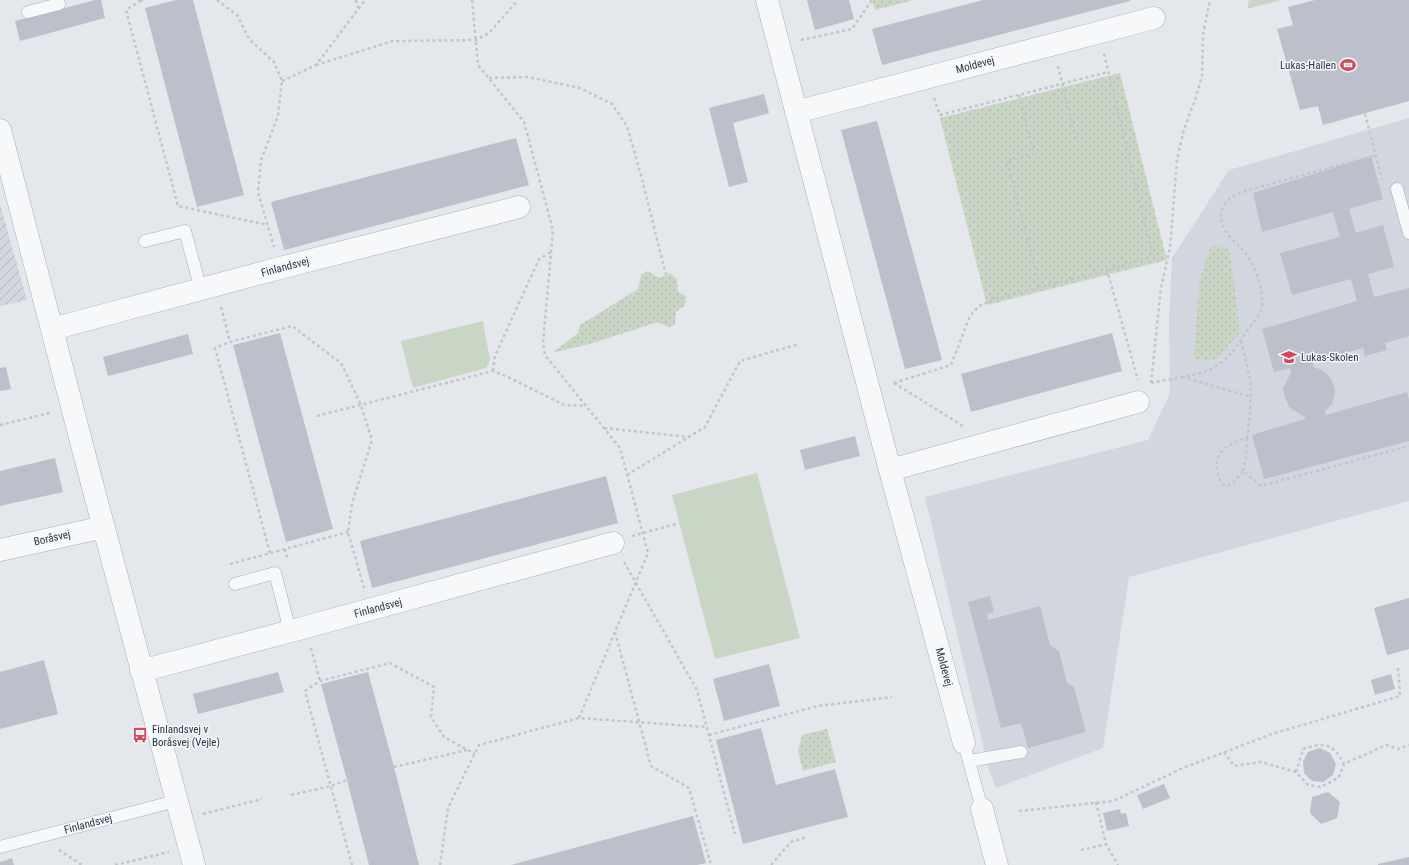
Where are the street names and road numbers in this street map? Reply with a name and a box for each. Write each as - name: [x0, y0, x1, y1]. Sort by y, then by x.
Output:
- street label: Moldevej: [954, 54, 996, 76]
- street label: Finlandsvej: [260, 254, 310, 280]
- street label: Boråsvej: [32, 527, 72, 549]
- street label: Finlandsvej: [353, 595, 403, 621]
- street label: Moldevej: [933, 646, 955, 688]
- street label: Finlandsvej: [63, 811, 113, 837]

